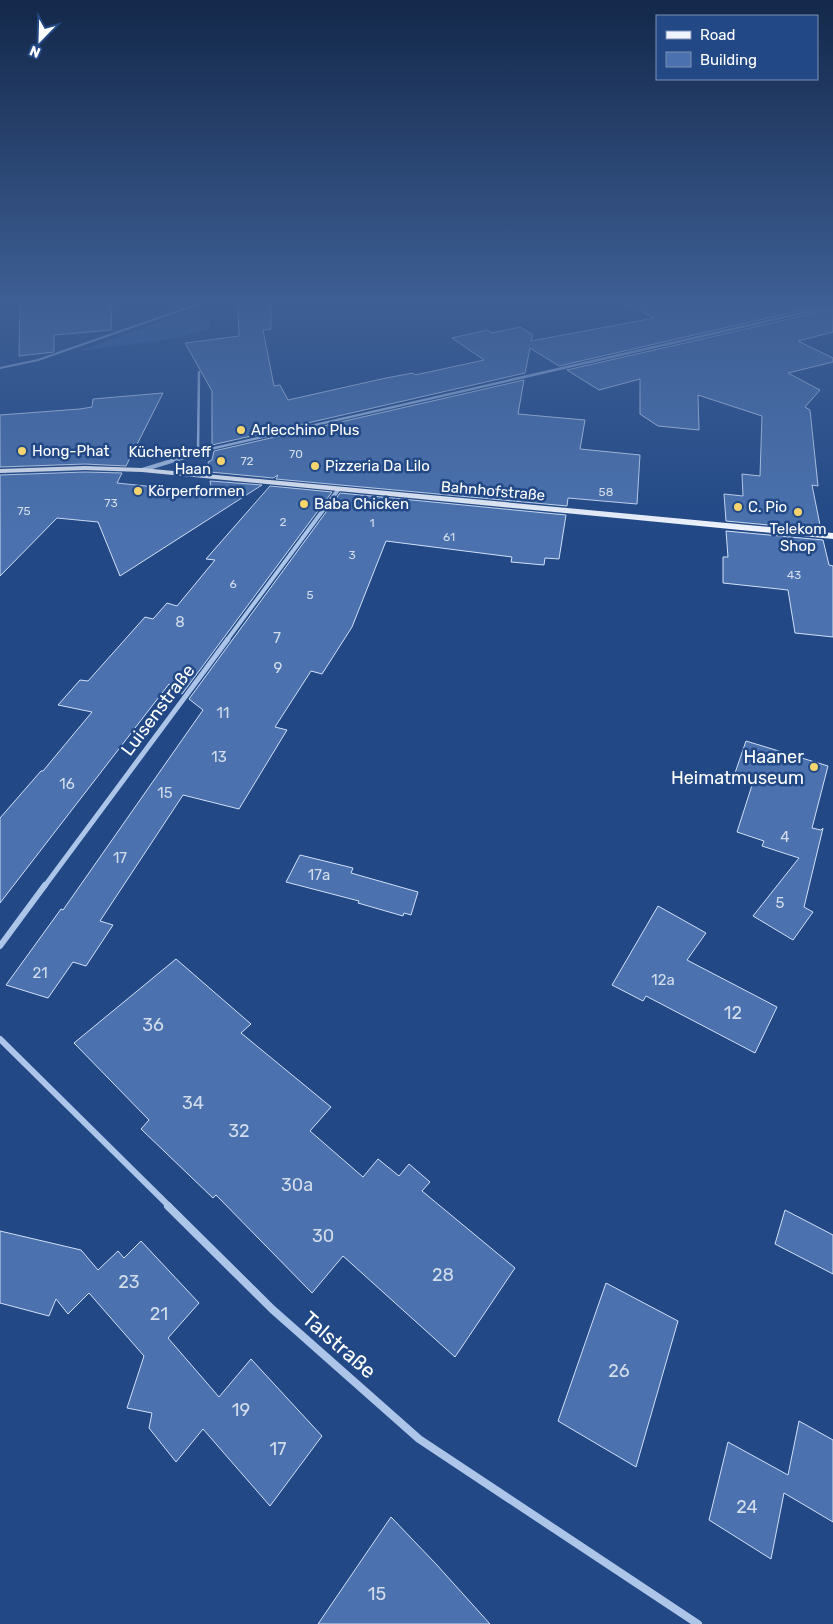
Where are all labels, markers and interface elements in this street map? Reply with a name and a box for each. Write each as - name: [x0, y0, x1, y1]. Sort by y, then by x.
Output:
- north arrow: [15, 15, 65, 65]
- legend: [656, 15, 818, 80]
- text: Road: [700, 26, 736, 44]
- text: N: [27, 42, 43, 61]
- text: Building: [700, 51, 757, 69]
- place label: Arlecchino Plus: [251, 421, 360, 439]
- marker: Arlecchino Plus: [235, 424, 247, 436]
- place label: Hong-Phat: [32, 442, 109, 460]
- place label: Küchentreff Haan: [128, 443, 212, 478]
- marker: Hong-Phat: [16, 445, 28, 457]
- house number: 70: [289, 447, 303, 461]
- house number: 72: [240, 454, 254, 468]
- marker: Küchentreff Haan: [215, 455, 227, 467]
- place label: Pizzeria Da Lilo: [325, 457, 430, 475]
- marker: Pizzeria Da Lilo: [309, 460, 321, 472]
- street label: Bahnhofstraße: [440, 477, 546, 505]
- place label: Körperformen: [148, 482, 245, 500]
- marker: Körperformen: [132, 485, 144, 497]
- house number: 58: [599, 485, 613, 499]
- place label: Baba Chicken: [314, 495, 409, 513]
- house number: 73: [104, 496, 118, 510]
- marker: Baba Chicken: [298, 498, 310, 510]
- place label: C. Pio: [748, 498, 787, 516]
- marker: C. Pio: [732, 501, 744, 513]
- house number: 75: [17, 504, 31, 518]
- marker: Telekom Shop: [792, 506, 804, 518]
- house number: 2: [279, 515, 287, 529]
- house number: 1: [369, 516, 375, 530]
- place label: Telekom Shop: [769, 520, 827, 555]
- house number: 61: [443, 530, 455, 544]
- house number: 3: [348, 548, 356, 562]
- house number: 43: [787, 568, 801, 582]
- house number: 6: [229, 577, 237, 591]
- house number: 5: [306, 588, 314, 602]
- house number: 8: [175, 613, 185, 631]
- house number: 7: [273, 629, 281, 647]
- house number: 9: [274, 659, 283, 677]
- street label: Luisenstraße: [117, 660, 199, 760]
- house number: 11: [217, 704, 229, 722]
- place label: Haaner Heimatmuseum: [671, 746, 804, 789]
- house number: 13: [211, 748, 227, 766]
- marker: Haaner Heimatmuseum: [808, 761, 820, 773]
- house number: 16: [59, 775, 75, 793]
- house number: 15: [157, 784, 173, 802]
- house number: 4: [780, 828, 790, 846]
- house number: 17: [113, 849, 127, 867]
- house number: 17a: [308, 866, 330, 884]
- house number: 5: [776, 894, 785, 912]
- house number: 21: [32, 964, 48, 982]
- house number: 12a: [651, 971, 675, 989]
- house number: 12: [724, 1002, 742, 1024]
- house number: 36: [142, 1014, 164, 1036]
- house number: 34: [182, 1092, 204, 1114]
- house number: 32: [228, 1120, 250, 1142]
- house number: 30a: [281, 1174, 313, 1196]
- house number: 30: [312, 1225, 334, 1247]
- house number: 28: [432, 1264, 454, 1286]
- house number: 23: [118, 1271, 140, 1293]
- house number: 21: [150, 1303, 168, 1325]
- street label: Talstraße: [297, 1306, 381, 1383]
- house number: 26: [608, 1360, 630, 1382]
- house number: 19: [232, 1399, 250, 1421]
- house number: 17: [270, 1438, 286, 1460]
- house number: 24: [736, 1496, 758, 1518]
- house number: 15: [368, 1583, 386, 1605]

